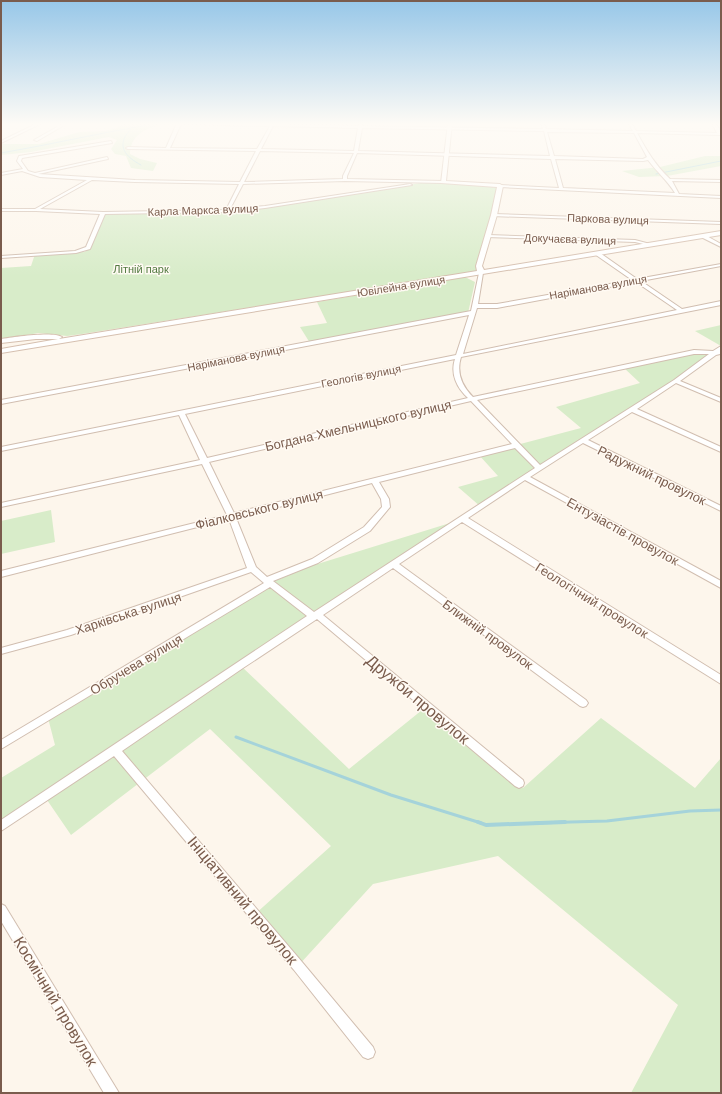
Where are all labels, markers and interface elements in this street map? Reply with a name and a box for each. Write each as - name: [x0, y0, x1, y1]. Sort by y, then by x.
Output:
- street label: Карла Маркса вулиця: [147, 202, 259, 218]
- street label: Паркова вулиця: [567, 212, 649, 226]
- street label: Докучаєва вулиця: [524, 231, 616, 247]
- park label: Літній парк: [113, 263, 169, 275]
- street label: Наріманова вулиця: [548, 272, 648, 302]
- street label: Ювілейна вулиця: [356, 273, 446, 299]
- street label: Наріманова вулиця: [186, 343, 286, 373]
- street label: Геологів вулиця: [320, 362, 402, 390]
- street label: Богдана Хмельницького вулиця: [264, 397, 453, 454]
- street label: Радужний провулок: [595, 443, 709, 508]
- street label: Фіалковського вулиця: [194, 486, 325, 533]
- street label: Ентузіастів провулок: [564, 494, 681, 569]
- street label: Геологічний провулок: [533, 560, 651, 641]
- street label: Харківська вулиця: [73, 589, 183, 638]
- street label: Ближній провулок: [440, 597, 536, 672]
- street label: Обручева вулиця: [87, 631, 185, 698]
- street label: Дружби провулок: [363, 651, 473, 748]
- street label: Ініціативний провулок: [184, 833, 302, 968]
- street label: Космічний провулок: [10, 933, 101, 1070]

